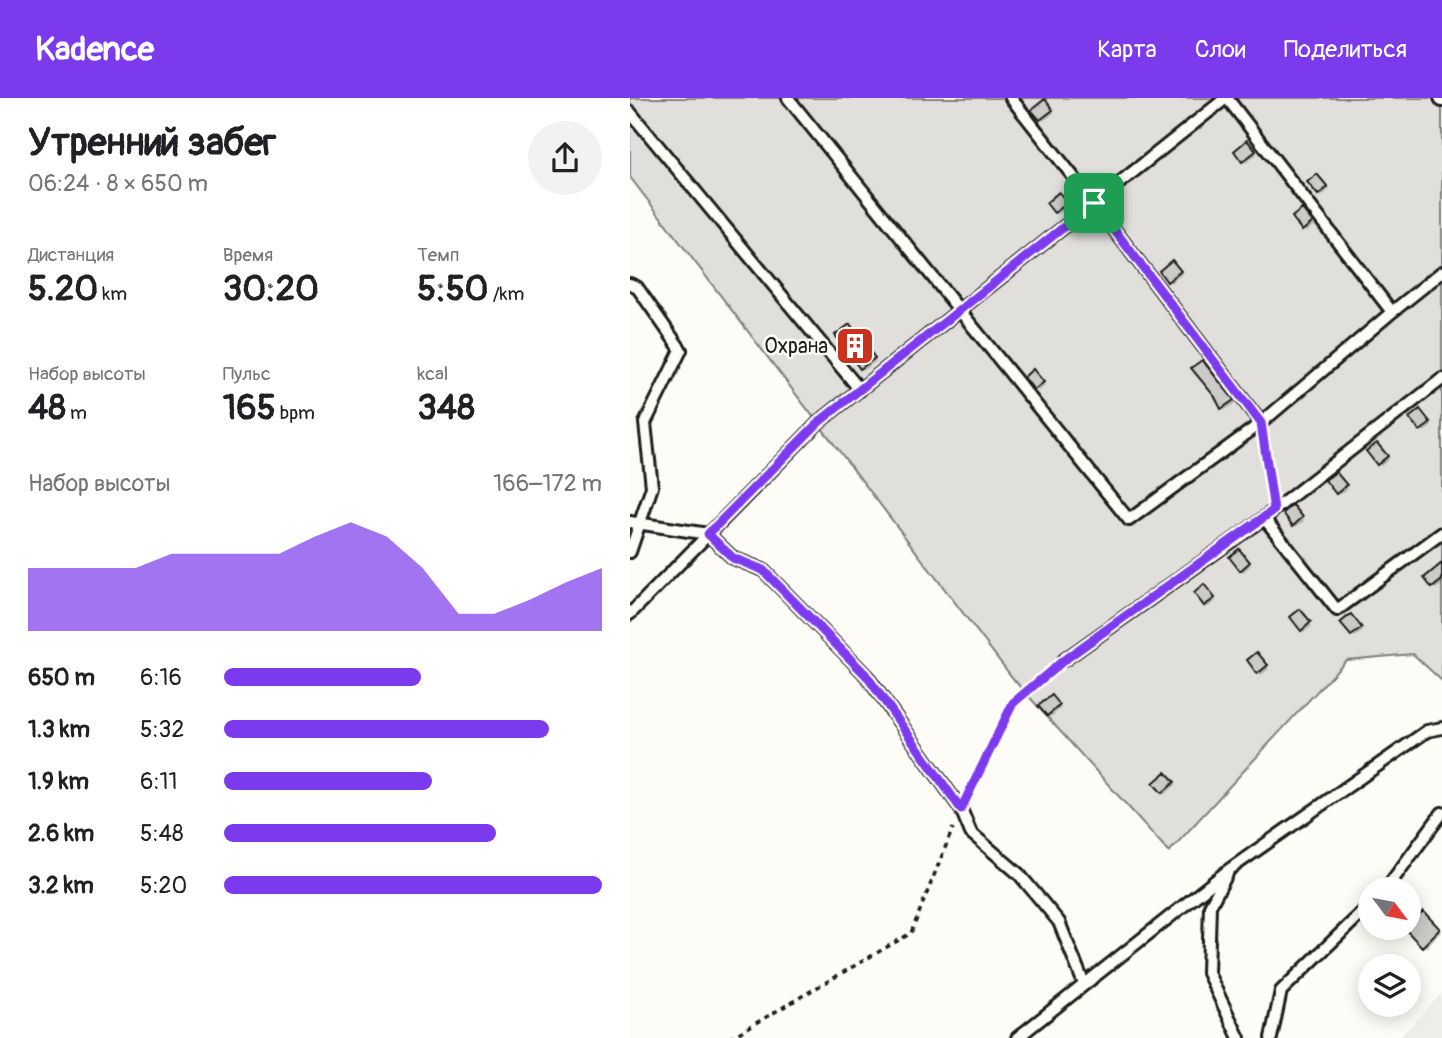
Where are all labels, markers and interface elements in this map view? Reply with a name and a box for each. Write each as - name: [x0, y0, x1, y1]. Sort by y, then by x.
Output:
- text: Kadence: [35, 29, 154, 70]
- text: Карта: [1097, 35, 1157, 64]
- text: Слои: [1195, 35, 1246, 64]
- text: Поделиться: [1284, 35, 1407, 64]
- text: Утренний забег: [28, 119, 276, 167]
- button: share: [528, 121, 602, 195]
- text: 06:24 · 8 × 650 m: [28, 169, 208, 198]
- pin: [1064, 173, 1124, 233]
- icon: arrive: [1075, 184, 1113, 222]
- text: Дистанция: [28, 243, 114, 267]
- text: Время: [223, 243, 273, 267]
- text: Темп: [417, 243, 459, 267]
- text: 5.20: [28, 267, 98, 311]
- text: 30:20: [223, 267, 319, 311]
- text: 5:50: [417, 267, 489, 311]
- text: km: [98, 282, 127, 306]
- text: /km: [489, 282, 524, 306]
- building icon: Охрана: [834, 325, 876, 367]
- place label: Охрана: [764, 333, 828, 360]
- text: Набор высоты: [28, 362, 146, 386]
- text: Пульс: [223, 362, 271, 386]
- text: kcal: [417, 362, 448, 386]
- text: 48: [28, 386, 66, 430]
- text: 165: [223, 386, 276, 430]
- text: 348: [417, 386, 475, 430]
- text: m: [66, 401, 87, 425]
- text: bpm: [276, 401, 315, 425]
- text: Набор высоты: [28, 469, 170, 498]
- text: 166–172 m: [493, 469, 602, 498]
- text: 650 m: [28, 663, 95, 692]
- text: 6:16: [140, 663, 182, 692]
- text: 1.3 km: [28, 715, 90, 744]
- text: 5:32: [140, 715, 184, 744]
- text: 1.9 km: [28, 767, 89, 796]
- text: 6:11: [140, 767, 178, 796]
- text: 2.6 km: [28, 819, 94, 848]
- text: 5:48: [140, 819, 184, 848]
- text: 3.2 km: [28, 871, 94, 900]
- text: 5:20: [140, 871, 187, 900]
- north arrow: [1358, 877, 1421, 940]
- map controls: [1358, 877, 1421, 1017]
- button: layers: [1358, 954, 1421, 1017]

